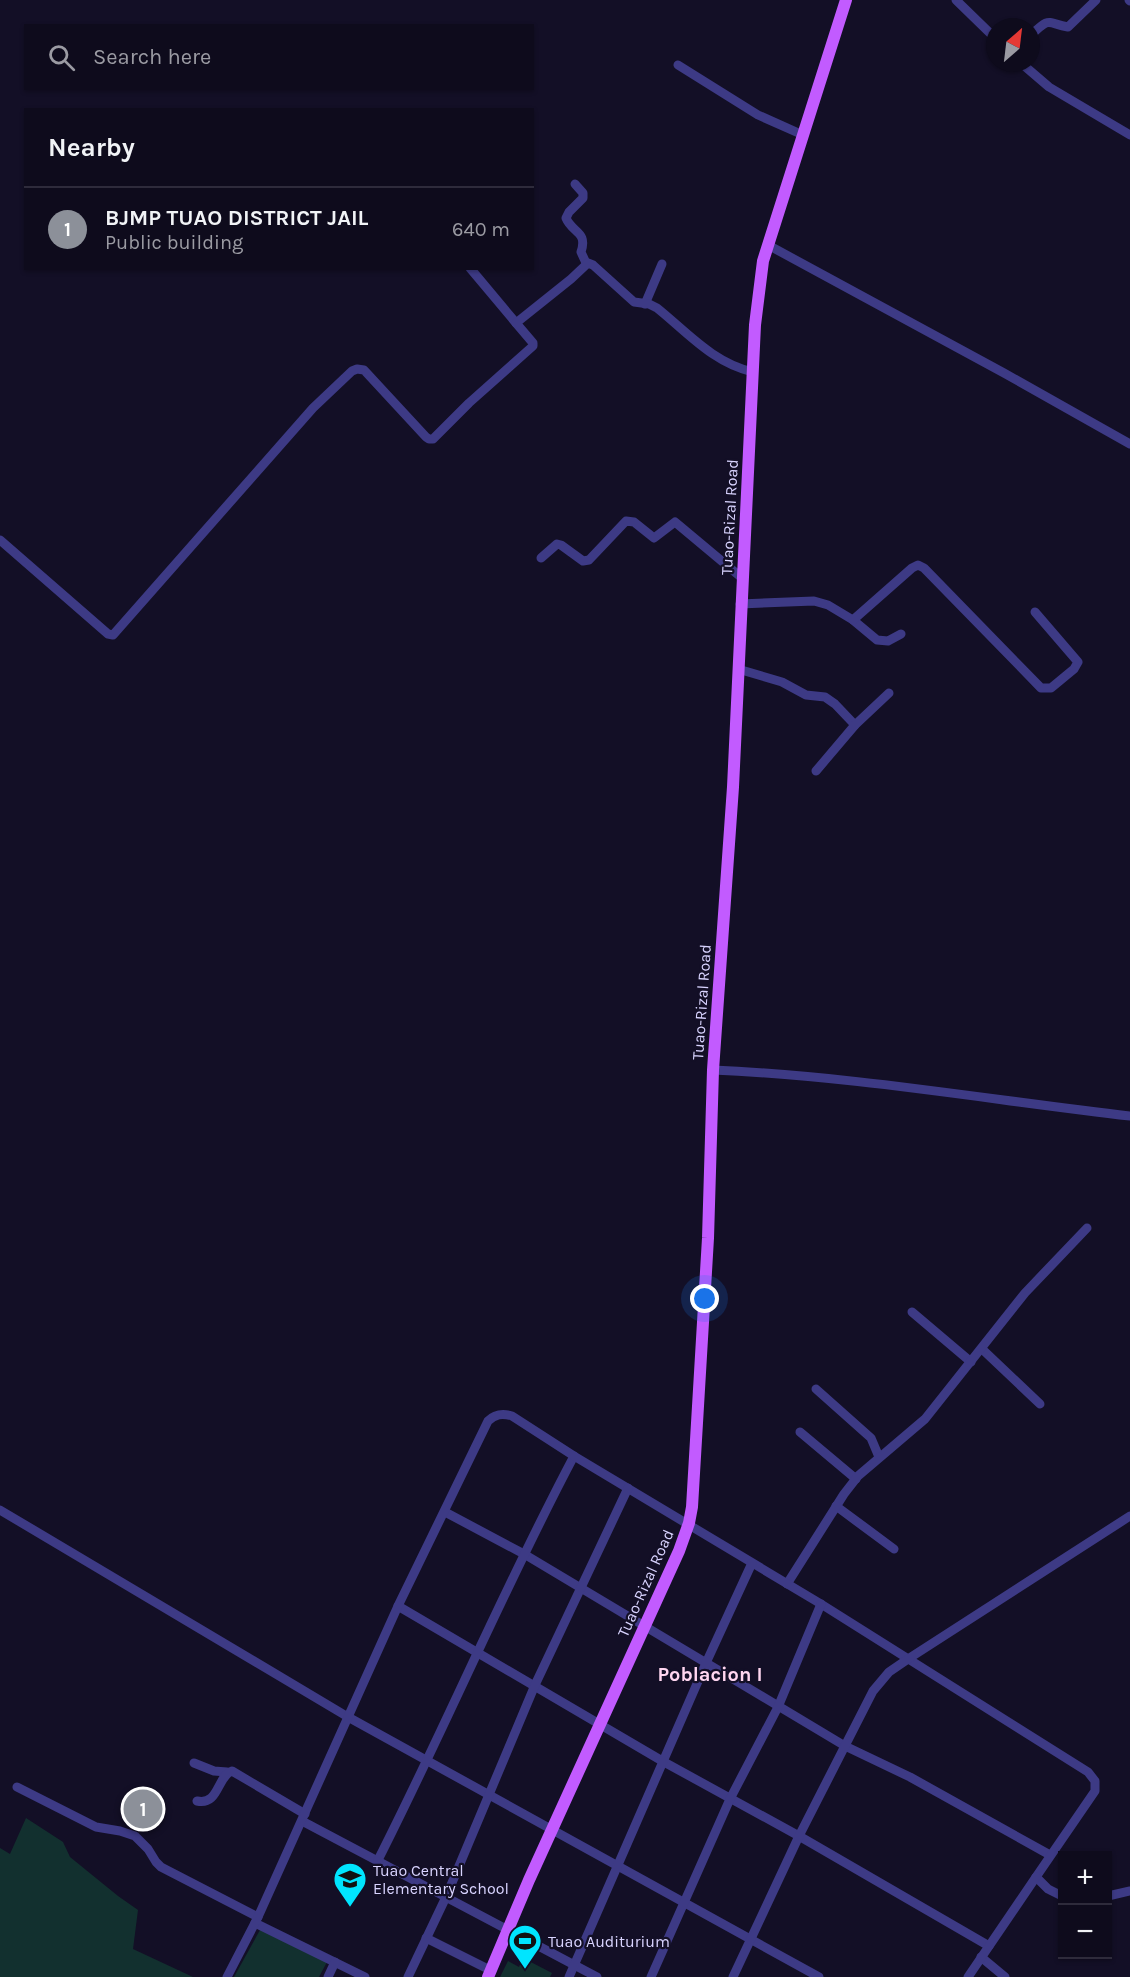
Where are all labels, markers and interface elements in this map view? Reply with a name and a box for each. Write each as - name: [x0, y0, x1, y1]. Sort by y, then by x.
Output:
- north arrow: [986, 18, 1040, 72]
- search box: [24, 24, 534, 90]
- icon: search: [45, 41, 78, 74]
- text: Search here: [93, 44, 211, 70]
- text: Nearby: [48, 132, 135, 163]
- text: BJMP TUAO DISTRICT JAIL: [105, 205, 368, 231]
- text: 1: [64, 218, 71, 241]
- text: 640 m: [452, 218, 510, 241]
- text: Public building: [105, 231, 243, 254]
- street label: Tuao-Rizal Road: [717, 459, 742, 575]
- street label: Tuao-Rizal Road: [688, 944, 715, 1060]
- your location: [690, 1284, 719, 1313]
- street label: Tuao-Rizal Road: [613, 1526, 678, 1640]
- district label: Poblacion I: [657, 1663, 763, 1686]
- pin: 1: [124, 1786, 162, 1832]
- map controls: [1058, 1851, 1112, 1959]
- button: +: [1058, 1851, 1112, 1905]
- school or university icon: Tuao Central Elementary School: [332, 1861, 368, 1908]
- place label: Tuao Central Elementary School: [373, 1861, 509, 1898]
- button: −: [1058, 1905, 1112, 1959]
- sports icon: Tuao Auditurium: [507, 1923, 543, 1970]
- place label: Tuao Auditurium: [548, 1932, 670, 1951]

